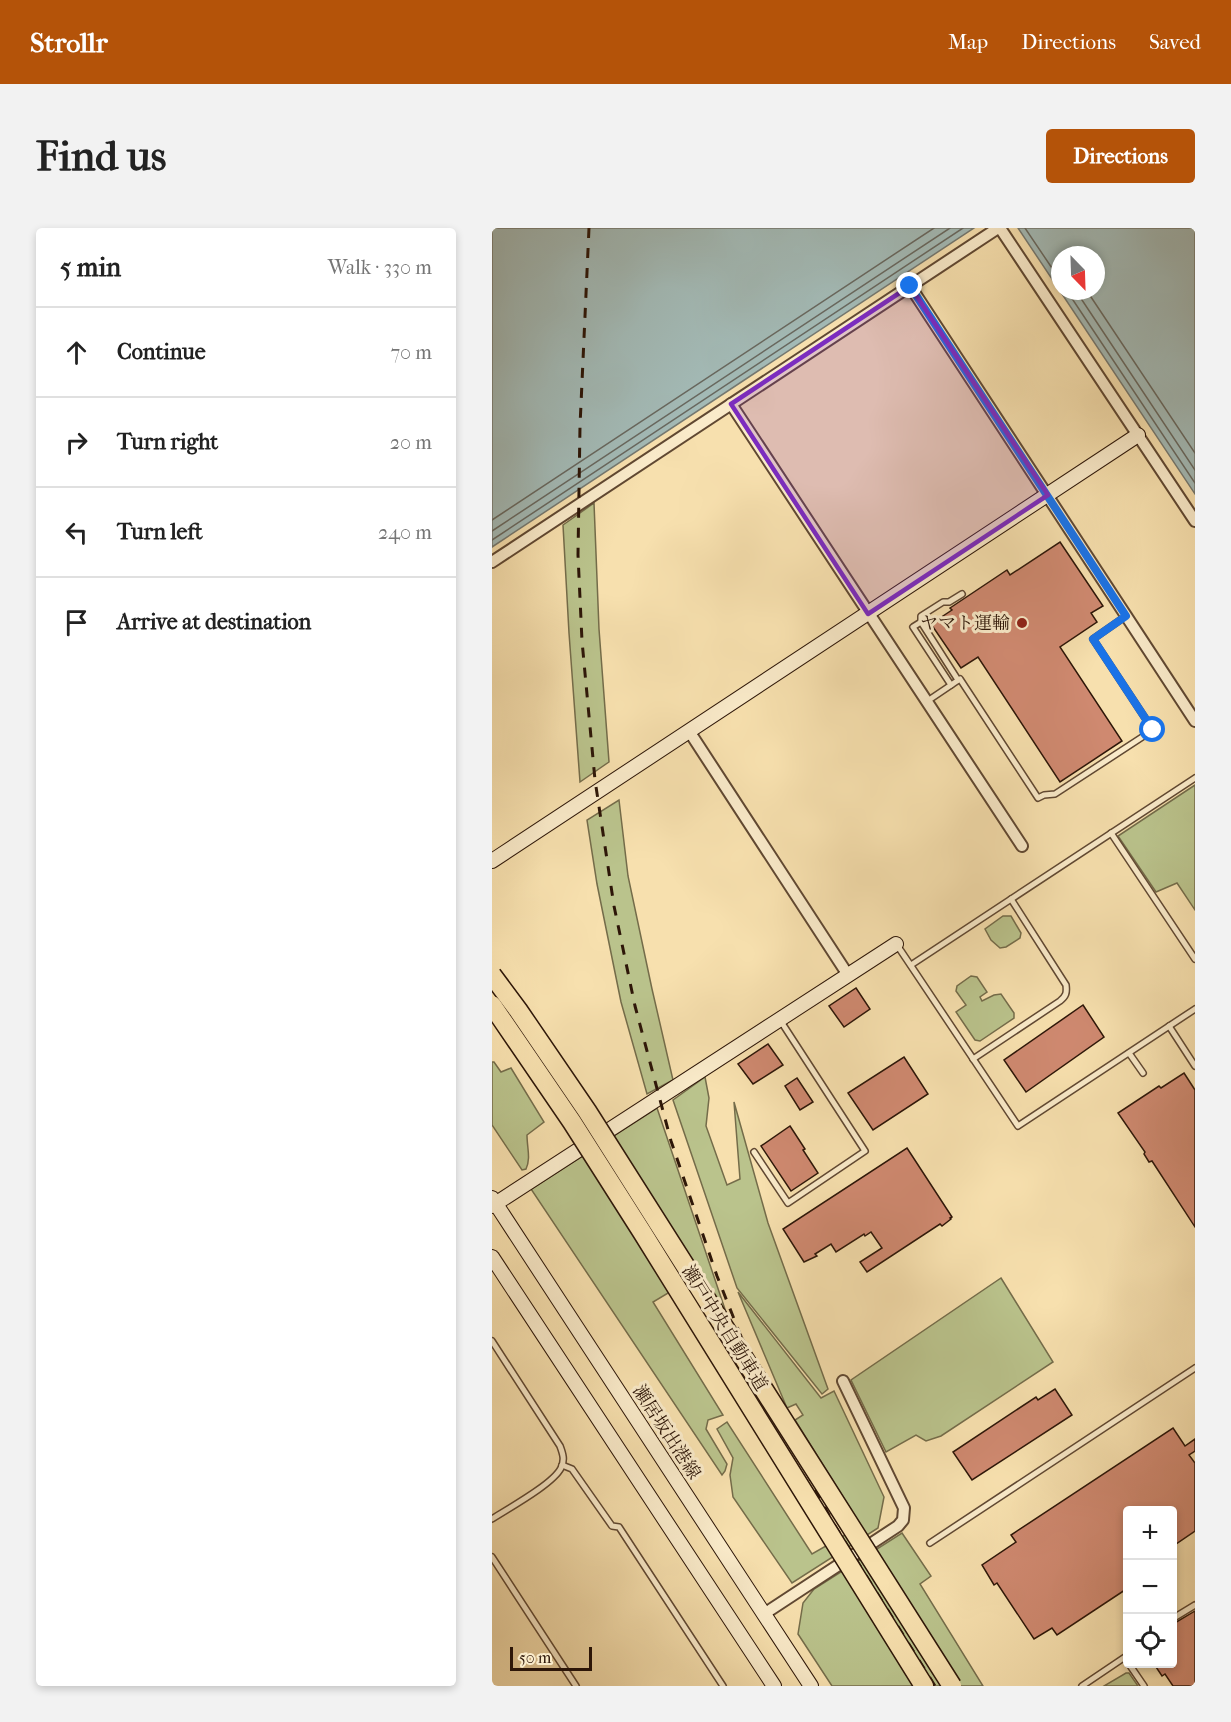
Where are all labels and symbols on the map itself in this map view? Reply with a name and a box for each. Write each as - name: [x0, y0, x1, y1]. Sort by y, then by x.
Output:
- north arrow: [1051, 246, 1105, 300]
- route end: [896, 272, 922, 298]
- place label: ヤマト運輸: [920, 613, 1010, 634]
- marker: ヤマト運輸: [1015, 616, 1029, 630]
- route start: [1139, 716, 1165, 742]
- street label: 瀬戸中央自動車道: [678, 1262, 772, 1395]
- street label: 瀬居坂出港線: [628, 1381, 705, 1483]
- scale bar: [510, 1644, 592, 1672]

